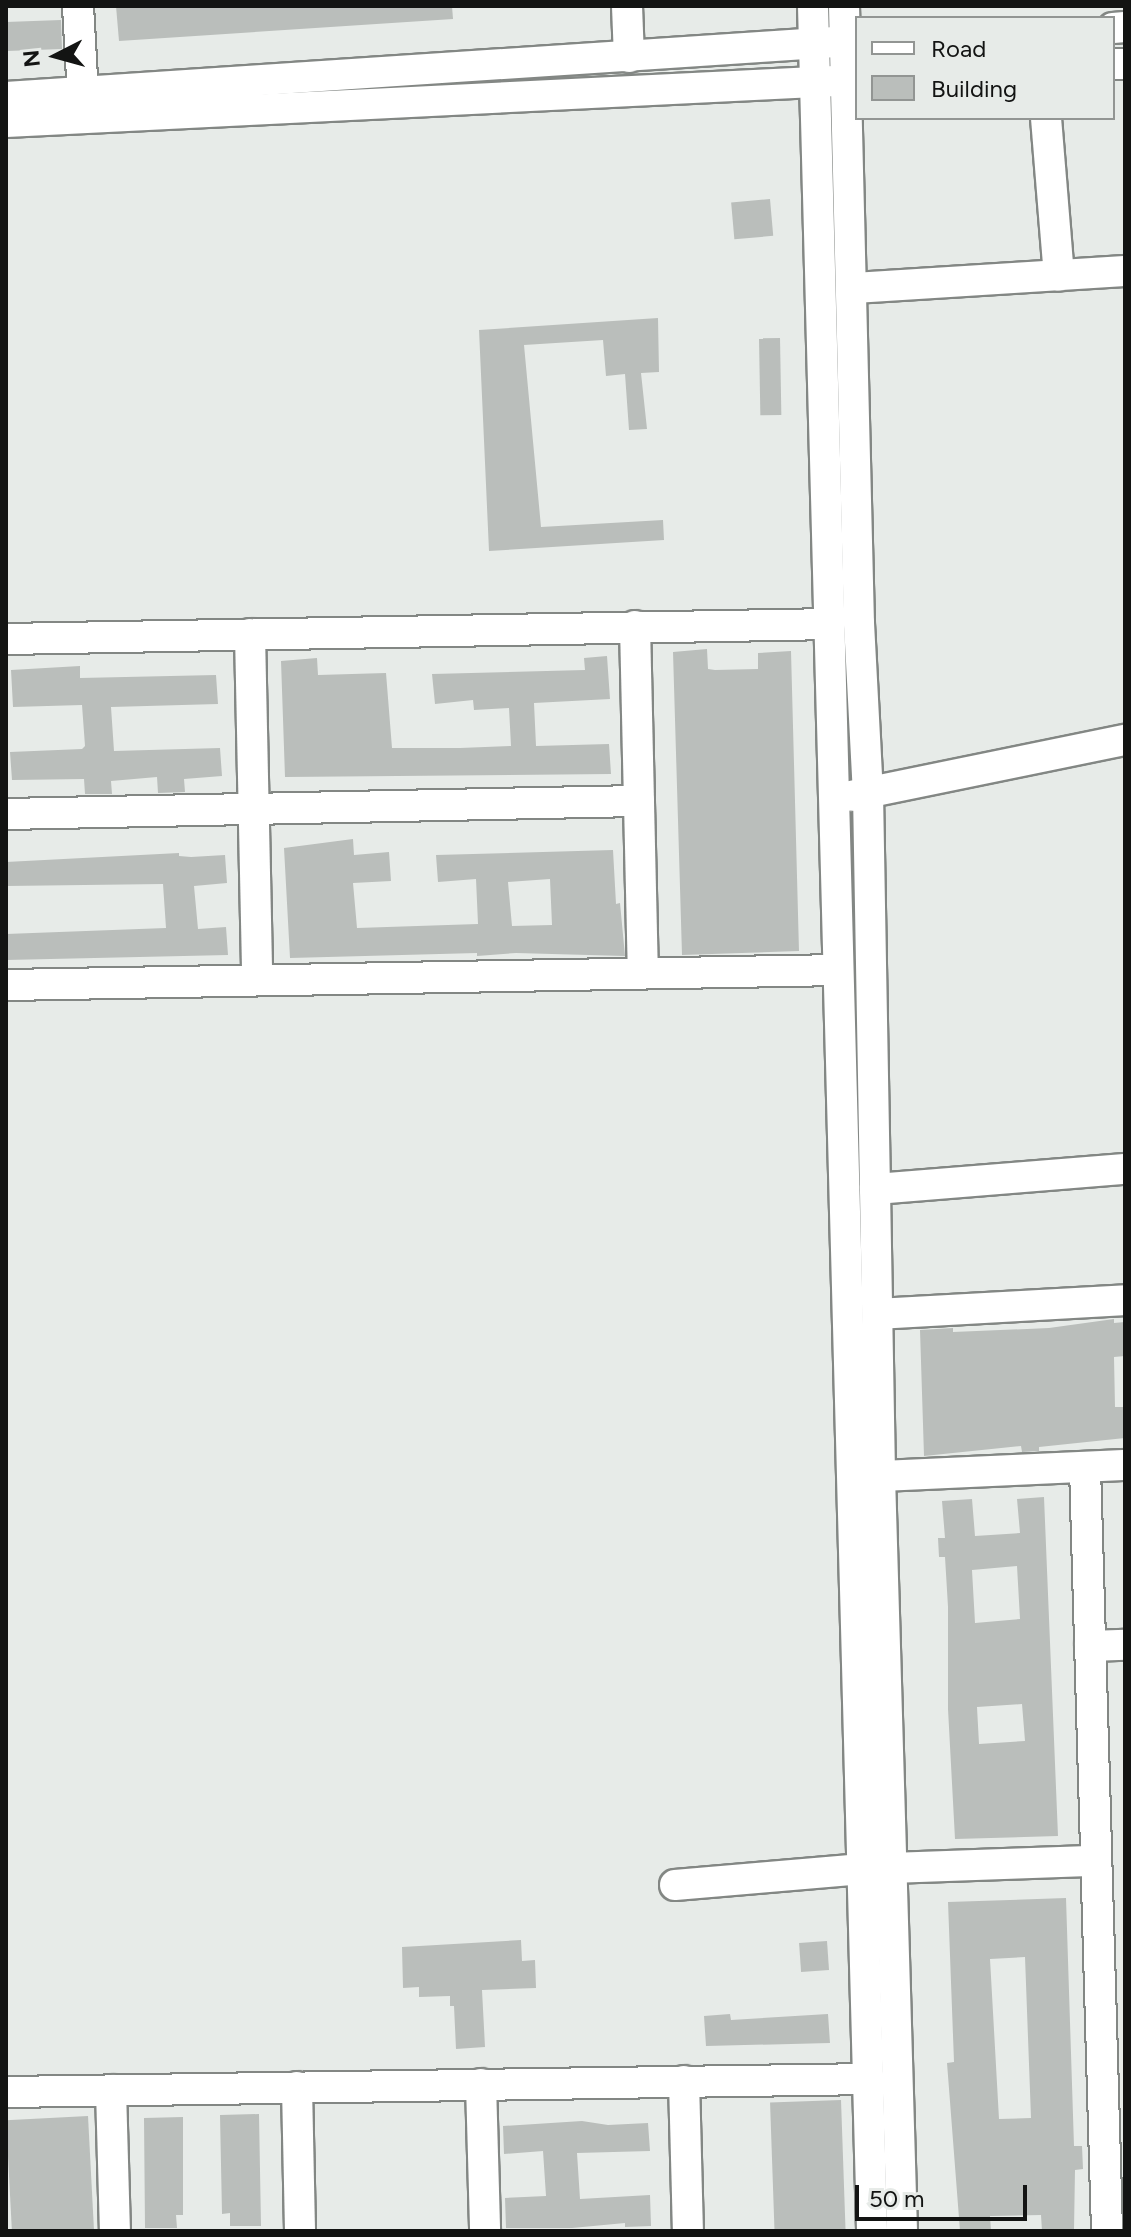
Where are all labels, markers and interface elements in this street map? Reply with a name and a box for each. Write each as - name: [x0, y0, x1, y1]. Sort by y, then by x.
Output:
- north arrow: [16, 16, 96, 96]
- legend: [855, 16, 1115, 120]
- text: Road: [931, 34, 986, 63]
- text: N: [17, 49, 46, 68]
- text: Building: [931, 74, 1017, 103]
- scale bar: [859, 2169, 1031, 2219]
- text: 50 m: [869, 2184, 925, 2213]

